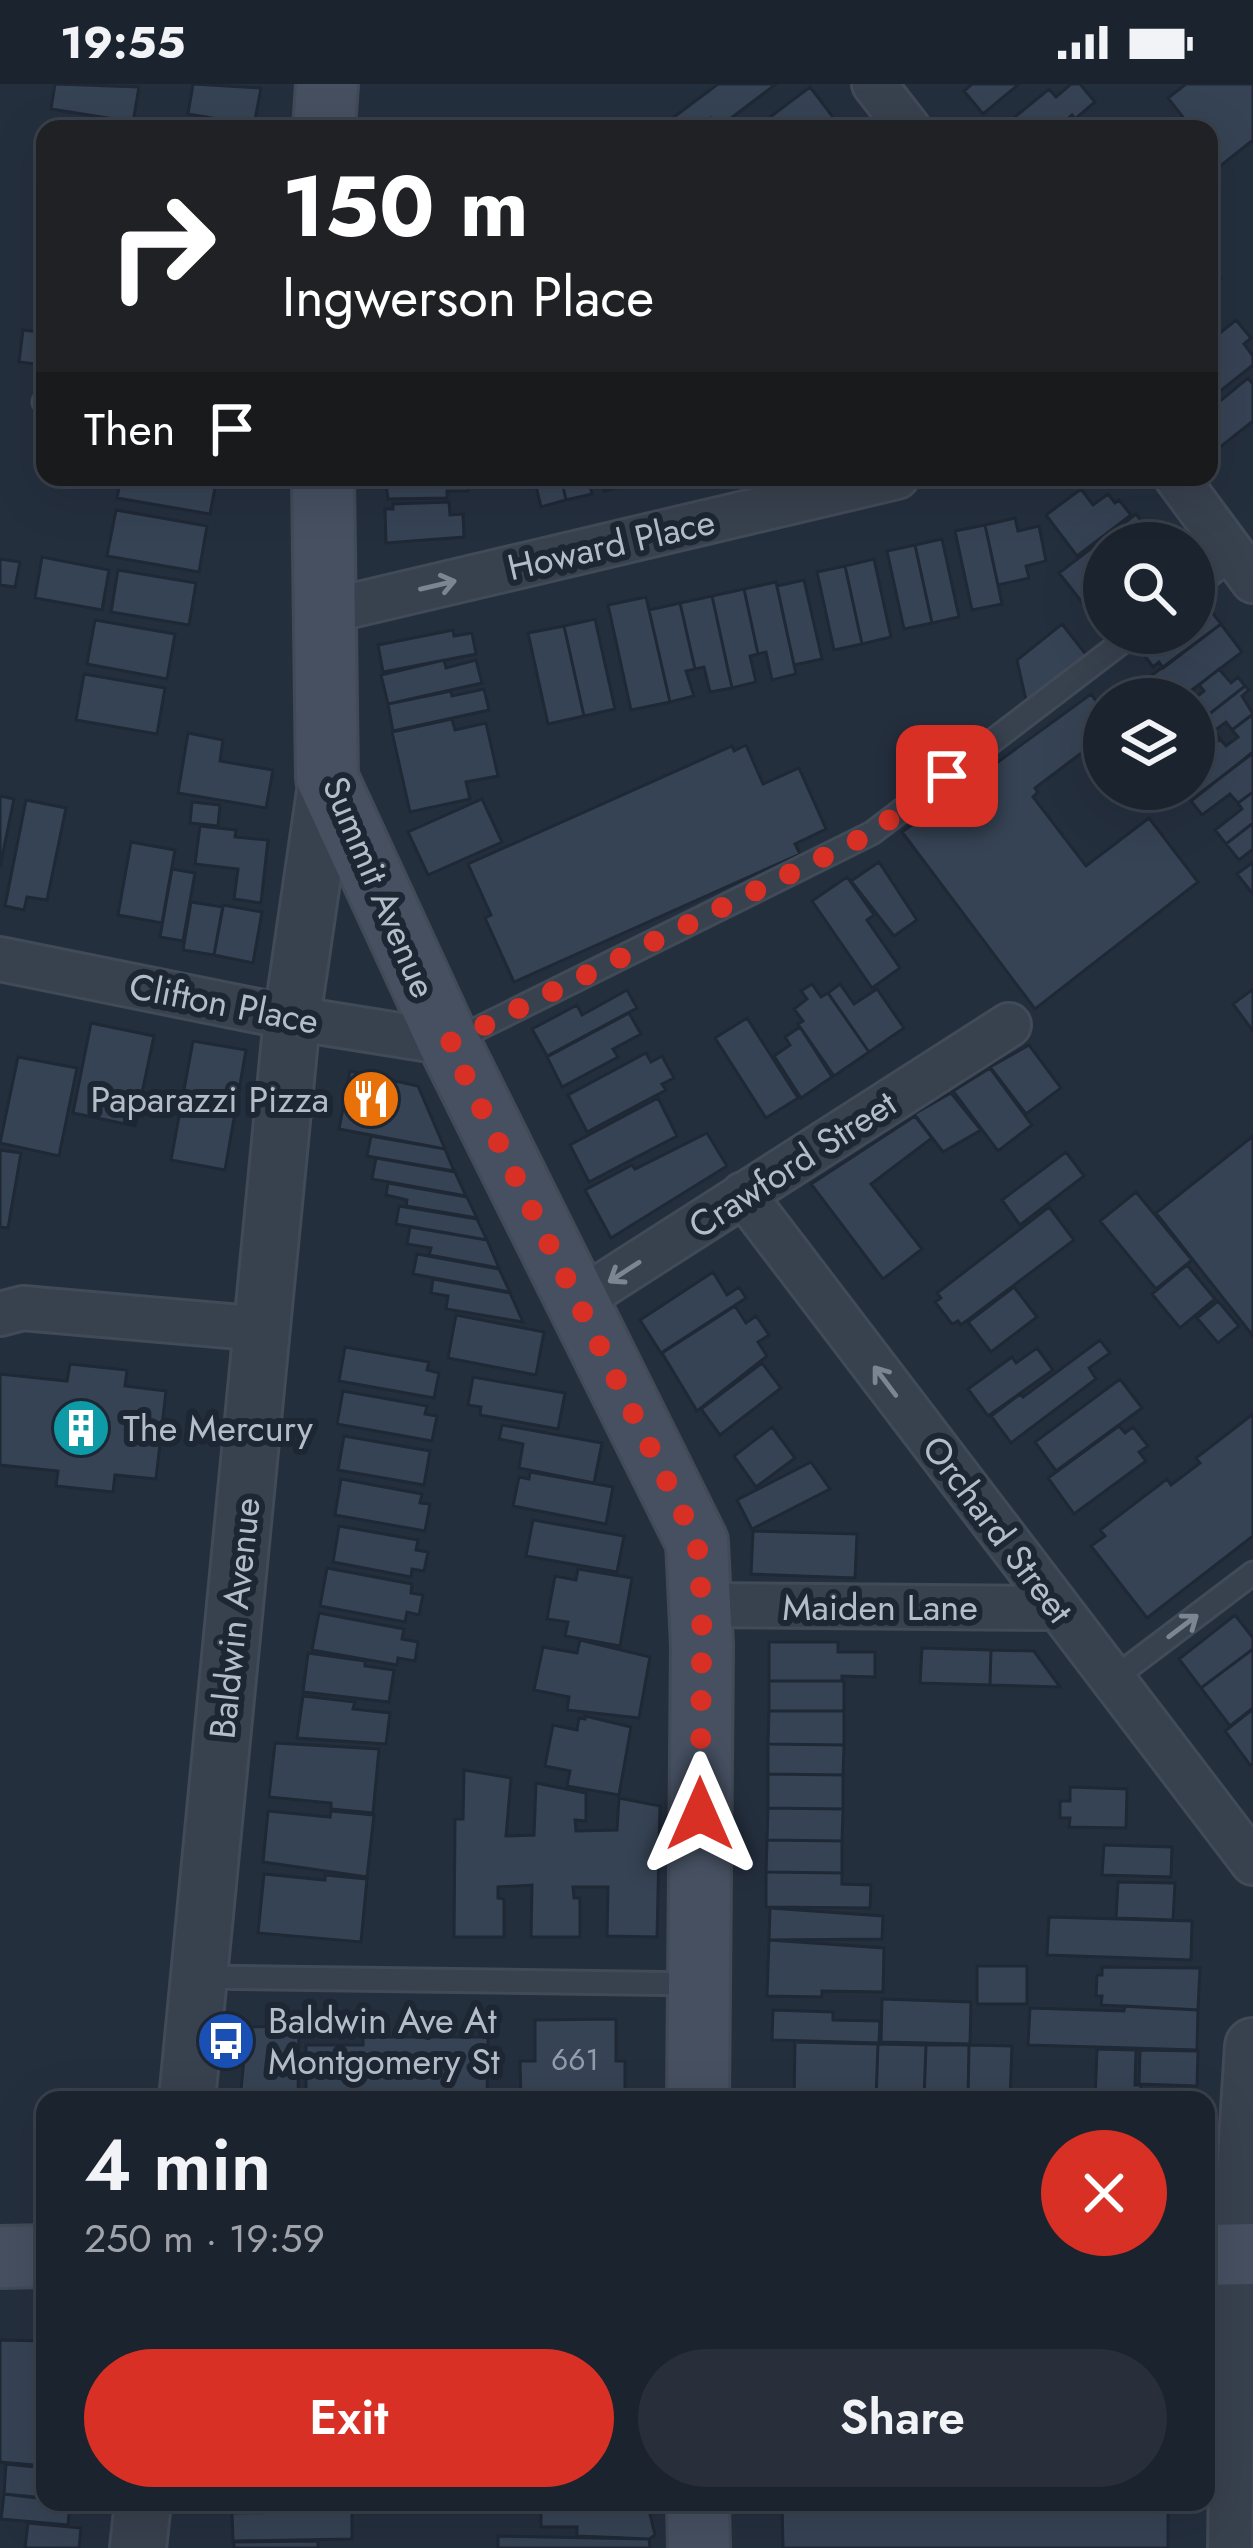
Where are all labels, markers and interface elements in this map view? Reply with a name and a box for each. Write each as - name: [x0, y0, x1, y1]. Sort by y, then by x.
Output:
- text: 19:55: [60, 10, 186, 75]
- text: 150 m: [282, 146, 529, 268]
- icon: right: [84, 168, 240, 324]
- text: Ingwerson Place: [282, 258, 654, 336]
- icon: arrive: [199, 396, 265, 462]
- text: Then: [84, 397, 175, 462]
- street label: Howard Place: [502, 495, 720, 593]
- map controls: [1083, 522, 1215, 810]
- button: search: [1083, 522, 1215, 654]
- one-way arrow: [419, 573, 457, 595]
- button: layers: [1083, 678, 1215, 810]
- pin: [896, 725, 998, 827]
- icon: arrive: [914, 743, 980, 809]
- street label: Summit Avenue: [310, 768, 450, 1006]
- street label: Clifton Place: [125, 959, 323, 1047]
- restaurant icon: Paparazzi Pizza: [340, 1068, 402, 1130]
- place label: Paparazzi Pizza: [91, 1073, 329, 1125]
- street label: Crawford Street: [678, 1077, 906, 1251]
- one-way arrow: [608, 1259, 642, 1284]
- one-way arrow: [873, 1365, 898, 1398]
- building icon: The Mercury: [50, 1397, 112, 1459]
- place label: The Mercury: [123, 1402, 313, 1454]
- street label: Orchard Street: [910, 1424, 1086, 1634]
- street label: Baldwin Avenue: [196, 1495, 272, 1741]
- street label: Maiden Lane: [782, 1581, 978, 1633]
- one-way arrow: [1166, 1613, 1199, 1639]
- position arrow: [637, 1751, 763, 1877]
- place label: Baldwin Ave At Montgomery St: [268, 1994, 500, 2087]
- bus stop icon: Baldwin Ave At Montgomery St: [195, 2010, 257, 2072]
- house number: 661: [551, 2038, 599, 2081]
- text: 4 min: [84, 2113, 271, 2217]
- button: close: [1041, 2130, 1167, 2256]
- text: 250 m · 19:59: [84, 2210, 325, 2267]
- button: Exit: [84, 2349, 614, 2487]
- button: Share: [638, 2349, 1167, 2487]

